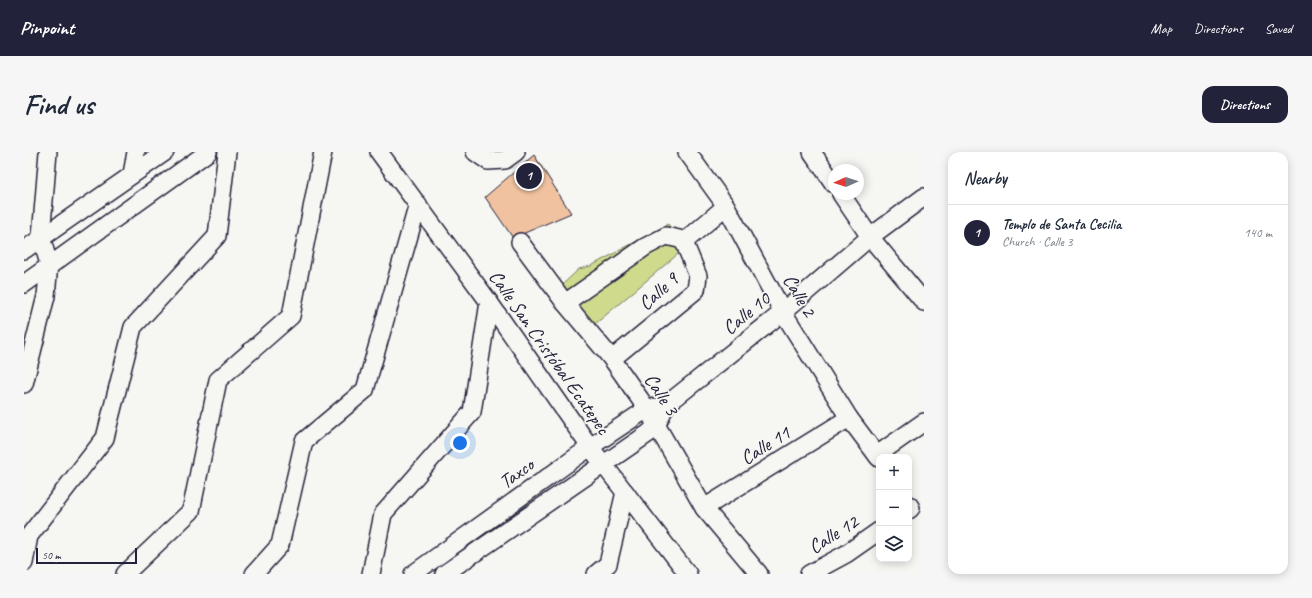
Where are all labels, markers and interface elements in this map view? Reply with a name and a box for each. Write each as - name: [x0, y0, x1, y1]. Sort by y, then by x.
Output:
- text: Pinpoint: [20, 16, 74, 40]
- text: Map: [1151, 20, 1172, 37]
- text: Directions: [1194, 20, 1243, 37]
- text: Saved: [1265, 20, 1292, 37]
- button: Directions: [1202, 86, 1288, 123]
- text: Find us: [24, 87, 94, 122]
- pin: 1: [516, 161, 542, 191]
- north arrow: [828, 164, 864, 200]
- text: Nearby: [964, 168, 1007, 189]
- text: Templo de Santa Cecilia: [1002, 215, 1121, 234]
- text: 1: [974, 225, 980, 241]
- text: 140 m: [1244, 225, 1272, 241]
- text: Church · Calle 3: [1002, 234, 1073, 250]
- street label: Calle San Cristóbal Ecatepec: [483, 265, 616, 440]
- street label: Calle 9: [633, 266, 685, 316]
- street label: Calle 2: [777, 269, 823, 323]
- street label: Calle 10: [717, 285, 777, 340]
- street label: Calle 3: [639, 368, 685, 422]
- street label: Calle 11: [736, 420, 796, 470]
- your location: [450, 433, 470, 453]
- street label: Taxco: [494, 451, 540, 494]
- map controls: [876, 454, 912, 562]
- button: +: [876, 454, 912, 490]
- button: −: [876, 490, 912, 526]
- street label: Calle 12: [804, 508, 865, 559]
- button: layers: [876, 526, 912, 562]
- scale bar: [36, 546, 137, 565]
- text: 50 m: [42, 548, 61, 562]

